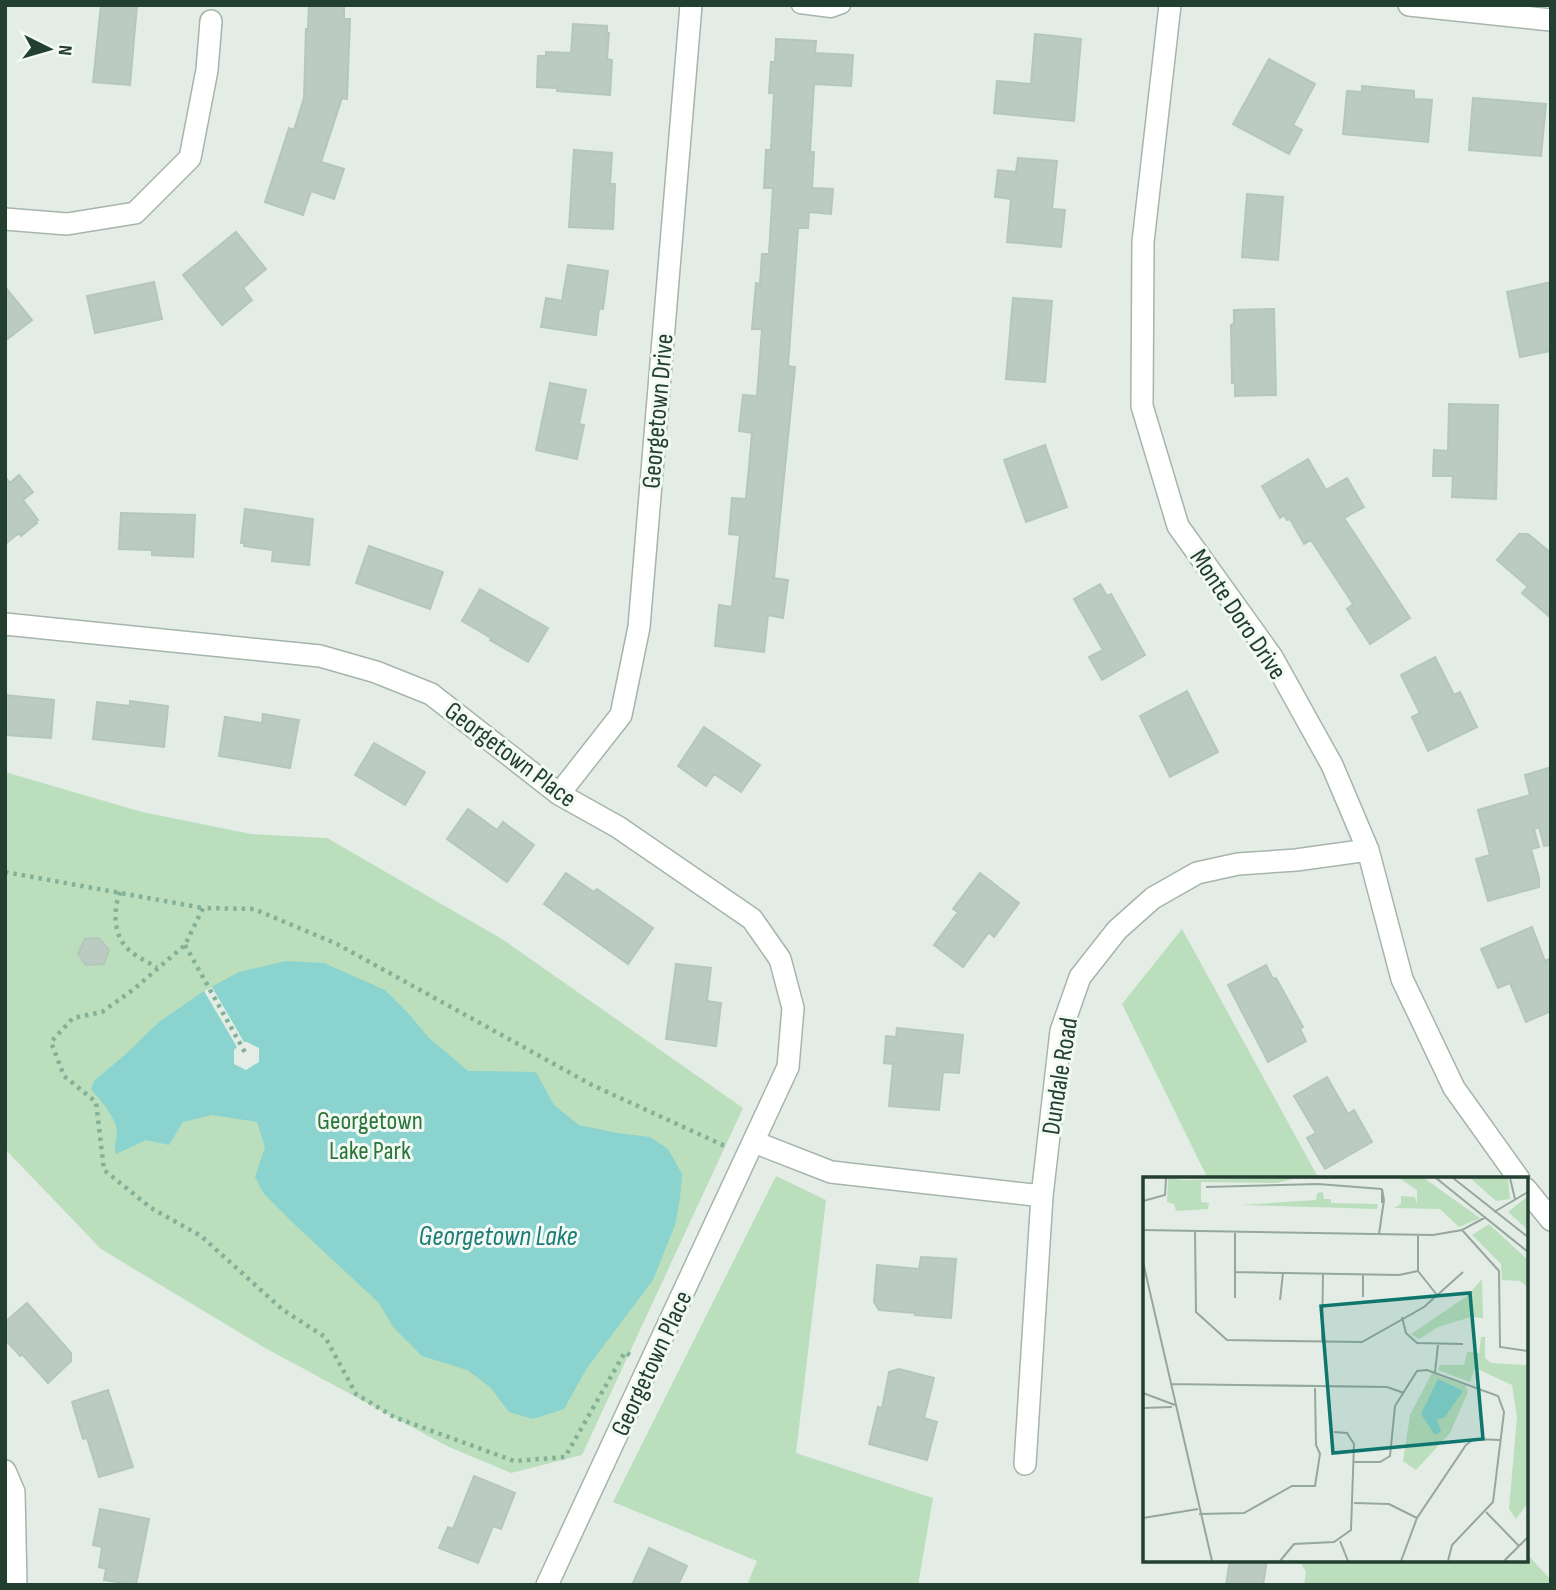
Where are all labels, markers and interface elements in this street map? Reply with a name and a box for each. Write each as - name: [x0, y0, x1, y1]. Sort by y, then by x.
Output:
- north arrow: [14, 14, 84, 84]
- text: N: [53, 44, 76, 56]
- street label: Georgetown Drive: [636, 332, 681, 490]
- street label: Monte Doro Drive: [1183, 544, 1293, 686]
- street label: Georgetown Place: [438, 696, 582, 815]
- street label: Dundale Road: [1036, 1015, 1085, 1137]
- park label: Georgetown Lake Park: [317, 1106, 423, 1167]
- inset map: [1143, 1177, 1528, 1562]
- water label: Georgetown Lake: [418, 1220, 578, 1253]
- street label: Georgetown Place: [605, 1286, 699, 1441]

